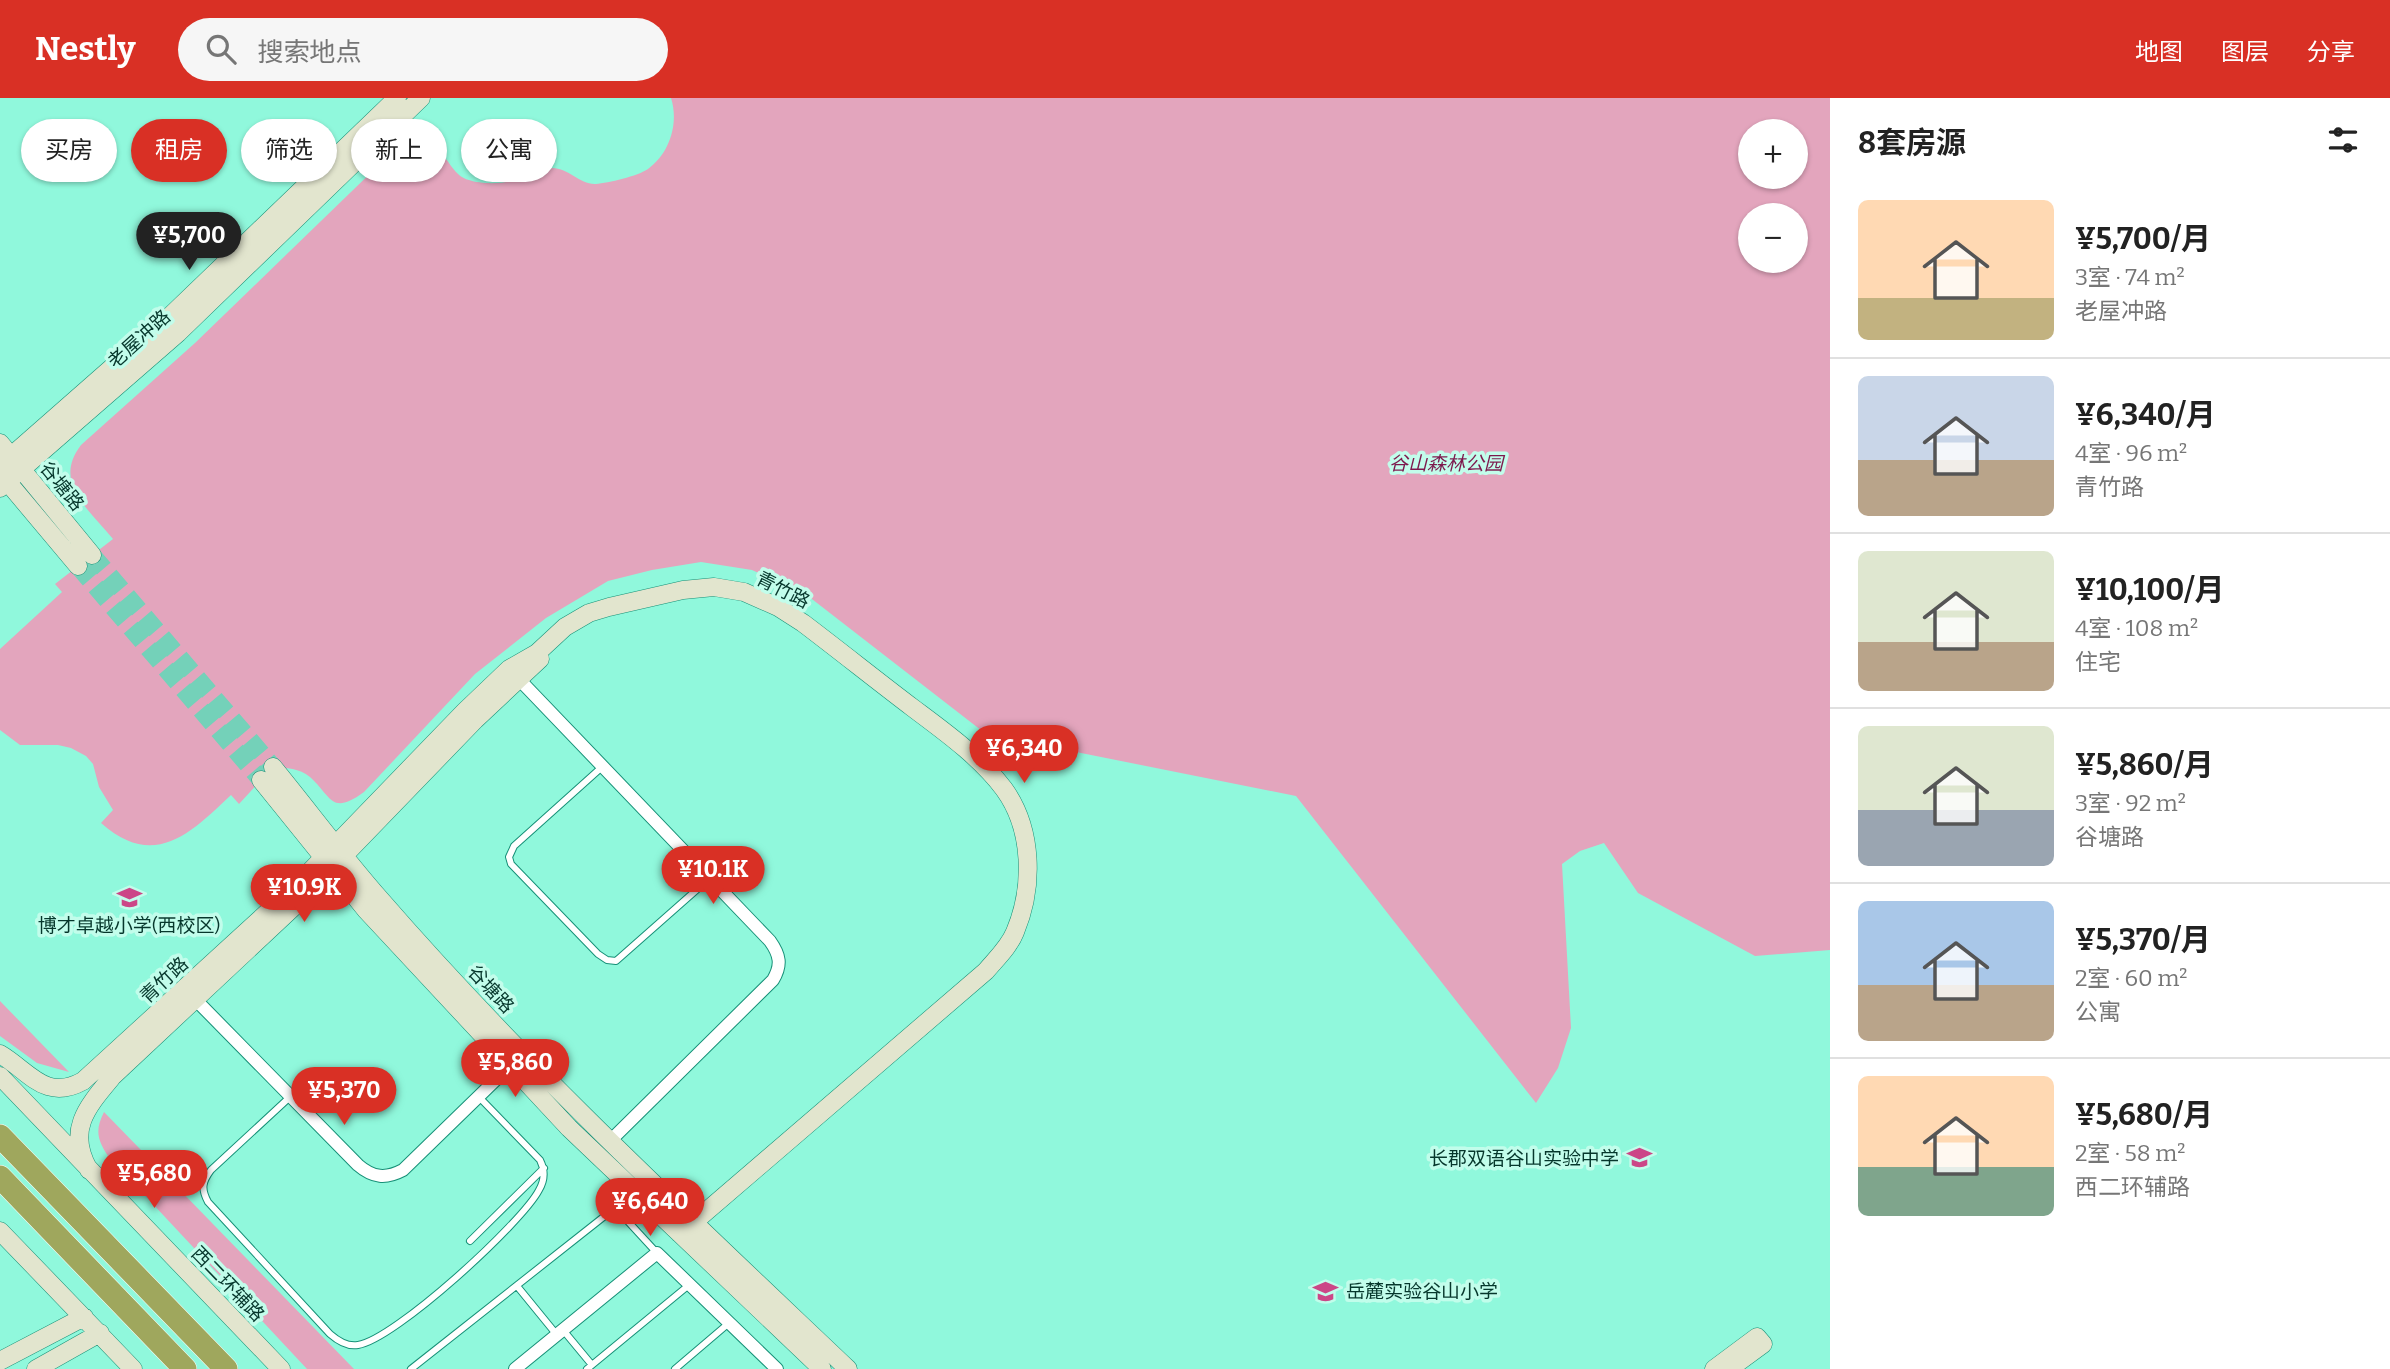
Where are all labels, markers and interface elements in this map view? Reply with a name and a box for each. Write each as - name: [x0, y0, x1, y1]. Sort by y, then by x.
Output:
- search box: [178, 18, 668, 81]
- text: Nestly: [35, 29, 136, 69]
- icon: search: [202, 30, 240, 68]
- text: 搜索地点: [258, 37, 362, 68]
- text: 地图: [2135, 38, 2183, 66]
- text: 图层: [2221, 38, 2269, 66]
- text: 分享: [2307, 38, 2355, 66]
- chip: 买房: [21, 119, 117, 182]
- chip: 租房: [131, 119, 227, 182]
- chip: 筛选: [241, 119, 337, 182]
- chip: 新上: [351, 119, 447, 182]
- chip: 公寓: [461, 119, 557, 182]
- map controls: [1738, 119, 1808, 273]
- button: +: [1738, 119, 1808, 189]
- icon: filters: [2324, 121, 2362, 159]
- text: 8套房源: [1858, 125, 1966, 161]
- button: −: [1738, 203, 1808, 273]
- pin: ¥5,700: [132, 212, 246, 272]
- text: ¥5,700: [152, 221, 226, 249]
- text: ¥5,700/月: [2075, 221, 2211, 257]
- icon: home: [1914, 228, 1998, 312]
- text: 3室 · 74 m²: [2075, 263, 2185, 291]
- text: 老屋冲路: [2075, 297, 2167, 325]
- street label: 老屋冲路: [103, 305, 175, 373]
- text: ¥6,340/月: [2075, 397, 2216, 433]
- icon: home: [1914, 404, 1998, 488]
- text: 4室 · 96 m²: [2075, 439, 2187, 467]
- park label: 谷山森林公园: [1389, 452, 1506, 475]
- street label: 谷塘路: [35, 457, 89, 515]
- text: 青竹路: [2075, 473, 2144, 501]
- street label: 青竹路: [752, 567, 814, 613]
- text: ¥10,100/月: [2075, 572, 2224, 608]
- icon: home: [1914, 579, 1998, 663]
- text: 4室 · 108 m²: [2075, 614, 2198, 642]
- text: 住宅: [2075, 648, 2121, 676]
- pin: ¥6,340: [967, 726, 1081, 785]
- text: ¥6,340: [985, 734, 1063, 762]
- text: ¥5,860/月: [2075, 747, 2214, 783]
- icon: home: [1914, 754, 1998, 838]
- text: 3室 · 92 m²: [2075, 789, 2186, 817]
- text: 谷塘路: [2075, 823, 2144, 851]
- pin: ¥10.1K: [656, 846, 770, 906]
- text: ¥10.1K: [678, 855, 748, 883]
- pin: ¥10.9K: [247, 864, 361, 924]
- text: ¥10.9K: [267, 873, 341, 901]
- school or university icon: 博才卓越小学(西校区): [115, 883, 143, 911]
- place label: 博才卓越小学(西校区): [38, 914, 220, 937]
- text: ¥5,370/月: [2075, 922, 2211, 958]
- icon: home: [1914, 929, 1998, 1013]
- street label: 青竹路: [135, 952, 193, 1008]
- street label: 谷塘路: [463, 960, 519, 1018]
- text: 2室 · 60 m²: [2075, 964, 2188, 992]
- text: 公寓: [2075, 998, 2121, 1026]
- pin: ¥5,860: [458, 1040, 572, 1099]
- text: ¥5,860: [477, 1048, 553, 1076]
- pin: ¥5,370: [287, 1068, 401, 1127]
- text: ¥5,370: [307, 1076, 381, 1104]
- text: ¥5,680/月: [2075, 1097, 2213, 1133]
- icon: home: [1914, 1104, 1998, 1188]
- text: 2室 · 58 m²: [2075, 1139, 2185, 1167]
- school or university icon: 长郡双语谷山实验中学: [1625, 1144, 1653, 1172]
- place label: 长郡双语谷山实验中学: [1429, 1147, 1619, 1170]
- pin: ¥5,680: [97, 1150, 211, 1210]
- text: ¥5,680: [116, 1159, 192, 1187]
- text: 西二环辅路: [2075, 1173, 2190, 1201]
- pin: ¥6,640: [593, 1178, 707, 1238]
- text: ¥6,640: [611, 1187, 689, 1215]
- street label: 西二环辅路: [187, 1242, 269, 1326]
- school or university icon: 岳麓实验谷山小学: [1312, 1277, 1340, 1305]
- place label: 岳麓实验谷山小学: [1346, 1280, 1498, 1303]

